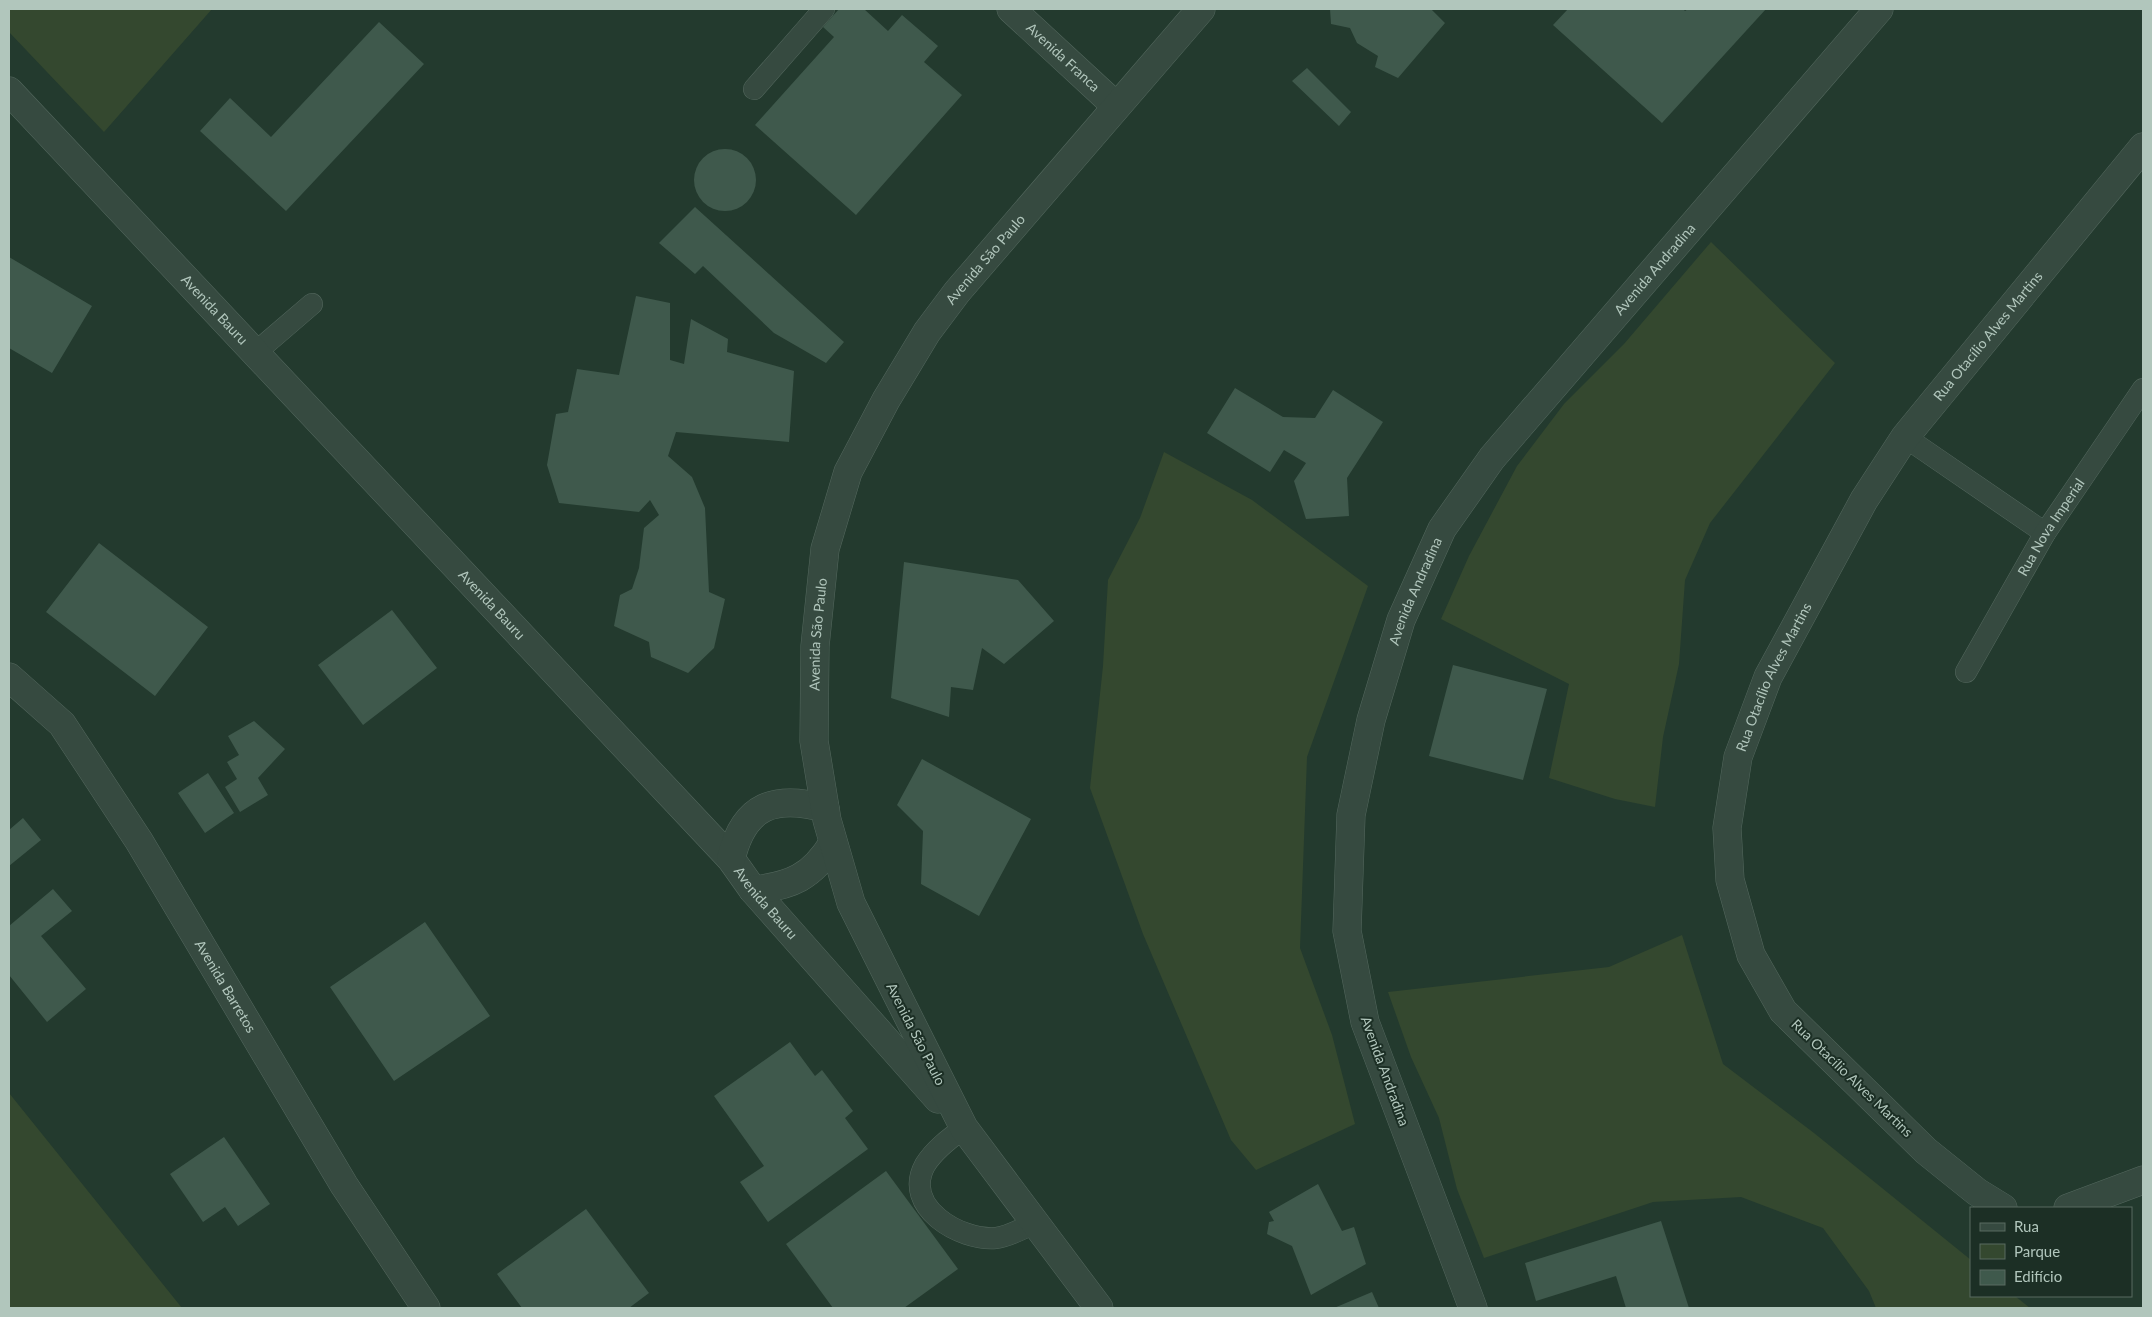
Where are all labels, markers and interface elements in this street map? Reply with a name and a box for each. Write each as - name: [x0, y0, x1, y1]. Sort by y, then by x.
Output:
- street label: Avenida Franca: [1023, 19, 1104, 95]
- street label: Avenida São Paulo: [942, 211, 1028, 308]
- street label: Avenida Andradina: [1610, 219, 1699, 318]
- street label: Rua Otacílio Alves Martins: [1929, 268, 2046, 404]
- street label: Avenida Bauru: [178, 271, 252, 348]
- street label: Rua Nova Imperial: [2013, 475, 2088, 579]
- street label: Avenida Andradina: [1385, 534, 1445, 647]
- street label: Avenida Bauru: [455, 566, 529, 643]
- street label: Avenida São Paulo: [806, 577, 830, 691]
- street label: Rua Otacílio Alves Martins: [1732, 599, 1815, 754]
- street label: Avenida Bauru: [731, 863, 801, 942]
- street label: Avenida Barretos: [192, 936, 260, 1036]
- street label: Avenida São Paulo: [883, 980, 950, 1088]
- street label: Avenida Andradina: [1358, 1014, 1413, 1128]
- street label: Rua Otacílio Alves Martins: [1788, 1015, 1917, 1140]
- legend: [1970, 1207, 2132, 1297]
- text: Rua: [2014, 1217, 2039, 1235]
- text: Parque: [2014, 1242, 2060, 1260]
- text: Edifício: [2014, 1267, 2062, 1285]

